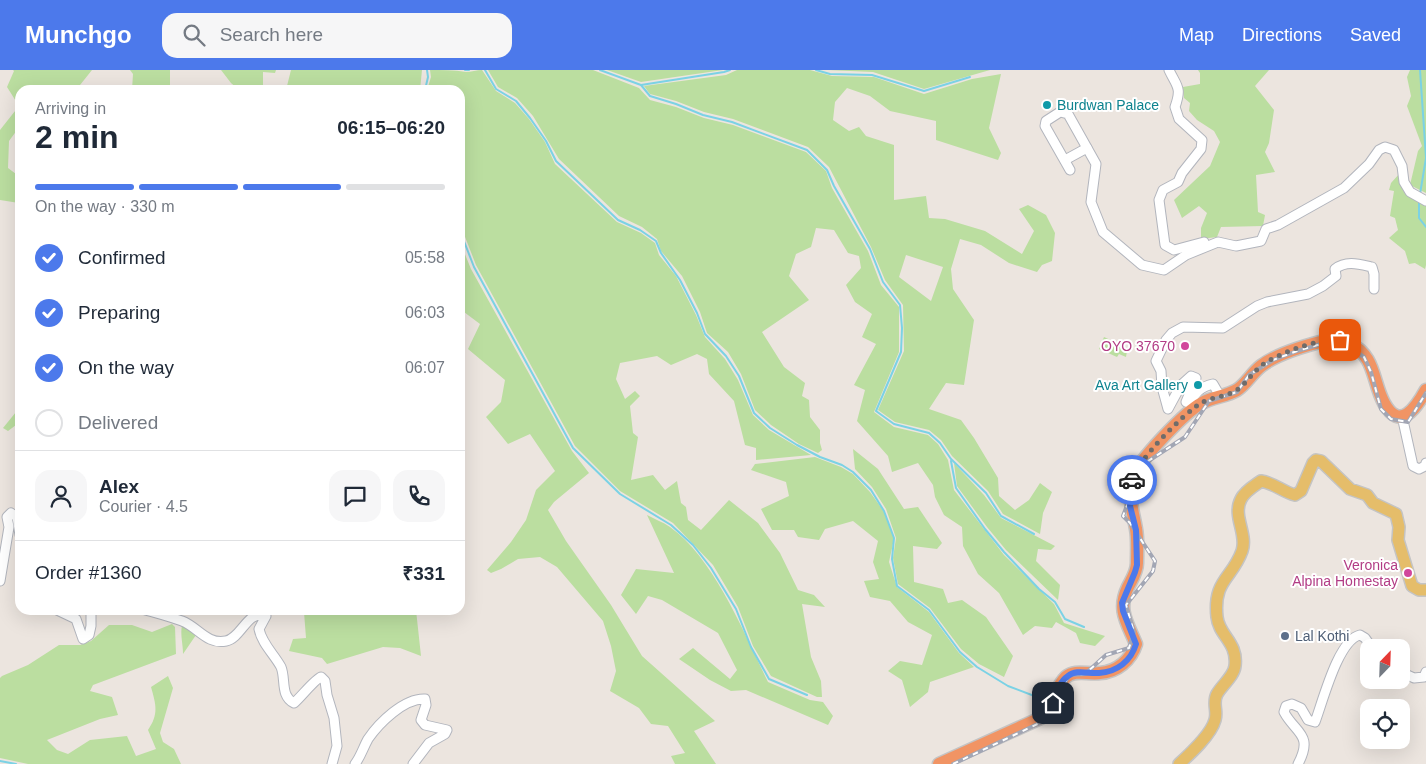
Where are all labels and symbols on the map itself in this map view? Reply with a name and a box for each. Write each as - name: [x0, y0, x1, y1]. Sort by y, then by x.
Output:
- place label: Burdwan Palace: [1057, 97, 1159, 113]
- marker: Burdwan Palace: [1041, 99, 1053, 111]
- pin: [1319, 319, 1361, 361]
- place label: OYO 37670: [1101, 338, 1175, 354]
- marker: OYO 37670: [1179, 340, 1191, 352]
- place label: Ava Art Gallery: [1095, 377, 1188, 393]
- marker: Ava Art Gallery: [1192, 379, 1204, 391]
- courier: [1107, 455, 1157, 505]
- place label: Veronica Alpina Homestay: [1292, 557, 1398, 589]
- marker: Veronica Alpina Homestay: [1402, 567, 1414, 579]
- place label: Lal Kothi: [1295, 628, 1349, 644]
- marker: Lal Kothi: [1279, 630, 1291, 642]
- north arrow: [1360, 639, 1410, 689]
- pin: [1032, 682, 1074, 724]

